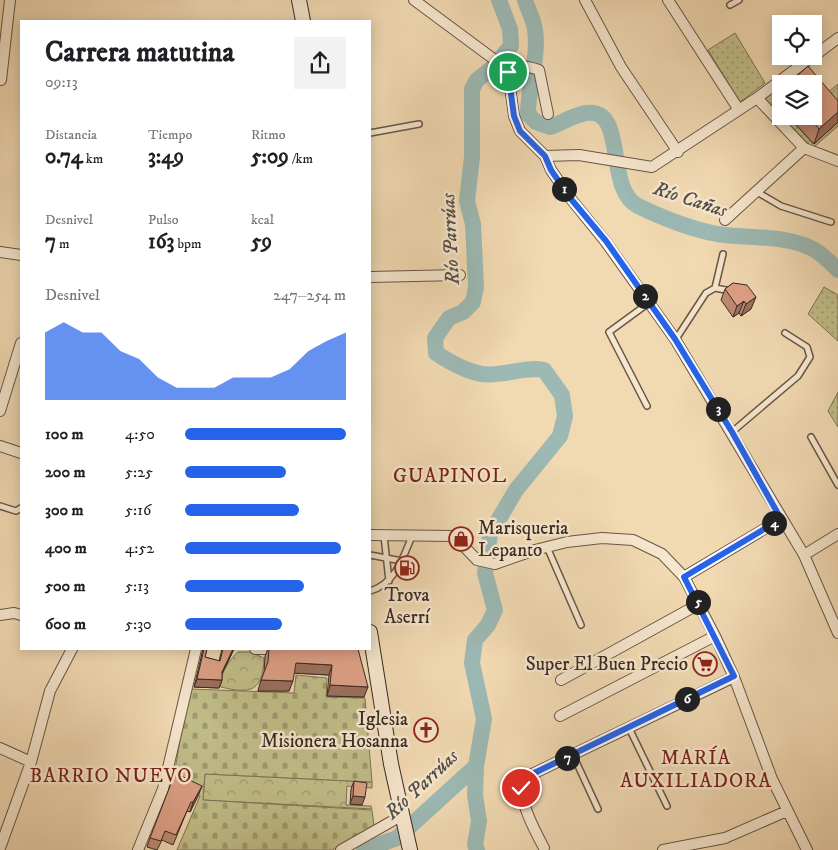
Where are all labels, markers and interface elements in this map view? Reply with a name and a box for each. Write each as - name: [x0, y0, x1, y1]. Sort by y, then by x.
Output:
- map controls: [772, 15, 822, 125]
- button: locate: [772, 15, 822, 65]
- text: Carrera matutina: [45, 35, 234, 70]
- button: share: [294, 37, 346, 89]
- pin: [487, 51, 529, 93]
- icon: arrive: [494, 58, 522, 86]
- text: 09:13: [45, 72, 78, 92]
- button: layers: [772, 75, 822, 125]
- text: Distancia: [45, 126, 97, 144]
- text: Tiempo: [148, 126, 192, 144]
- text: Ritmo: [251, 126, 286, 144]
- text: 0.74: [45, 144, 83, 170]
- text: 3:49: [148, 144, 184, 170]
- text: 5:09: [251, 144, 289, 170]
- text: km: [83, 150, 103, 168]
- text: /km: [289, 150, 313, 168]
- pin: 1: [552, 176, 576, 202]
- water label: Río Cañas: [649, 176, 731, 224]
- text: 1: [562, 180, 567, 198]
- water label: Río Parrúas: [436, 192, 466, 286]
- text: Desnivel: [45, 211, 93, 229]
- text: Pulso: [148, 211, 179, 229]
- text: kcal: [251, 211, 274, 229]
- text: 7: [45, 229, 56, 255]
- text: 163: [148, 229, 174, 255]
- text: 59: [251, 229, 272, 255]
- text: m: [56, 235, 70, 253]
- text: bpm: [174, 235, 202, 253]
- pin: 2: [632, 284, 658, 308]
- text: Desnivel: [45, 285, 100, 305]
- text: 247–254 m: [273, 285, 346, 305]
- text: 2: [642, 287, 649, 305]
- pin: 3: [706, 396, 730, 422]
- text: 3: [716, 400, 721, 418]
- text: 100 m: [45, 424, 84, 444]
- text: 4:50: [125, 424, 155, 444]
- text: 200 m: [45, 462, 86, 482]
- text: 5:25: [125, 462, 153, 482]
- district label: GUAPINOL: [393, 464, 507, 489]
- text: 300 m: [45, 500, 84, 520]
- text: 5:16: [125, 500, 151, 520]
- pin: 4: [762, 510, 786, 536]
- text: 4: [770, 514, 779, 532]
- place label: Marisqueria Lepanto: [478, 517, 568, 562]
- shop icon: Marisqueria Lepanto: [448, 526, 474, 552]
- text: 400 m: [45, 538, 87, 558]
- text: 4:52: [125, 538, 154, 558]
- fuel station icon: Trova Aserrí: [394, 555, 420, 581]
- text: 500 m: [45, 576, 86, 596]
- text: 5:13: [125, 576, 149, 596]
- place label: Trova Aserrí: [384, 584, 431, 629]
- pin: 5: [686, 590, 710, 614]
- text: 5: [695, 593, 702, 611]
- text: 600 m: [45, 614, 86, 634]
- text: 5:30: [125, 614, 152, 634]
- supermarket icon: Super El Buen Precio: [692, 651, 718, 677]
- place label: Super El Buen Precio: [526, 653, 688, 676]
- pin: 6: [674, 686, 700, 712]
- text: 6: [684, 690, 691, 708]
- place label: Iglesia Misionera Hosanna: [261, 708, 408, 753]
- church icon: Iglesia Misionera Hosanna: [413, 717, 439, 743]
- water label: Río Parrúas: [379, 744, 465, 826]
- district label: MARÍA AUXILIADORA: [620, 745, 772, 794]
- pin: 7: [554, 746, 580, 770]
- text: 7: [564, 749, 571, 767]
- district label: BARRIO NUEVO: [30, 764, 192, 789]
- pin: [500, 767, 542, 809]
- icon: check: [507, 774, 535, 802]

